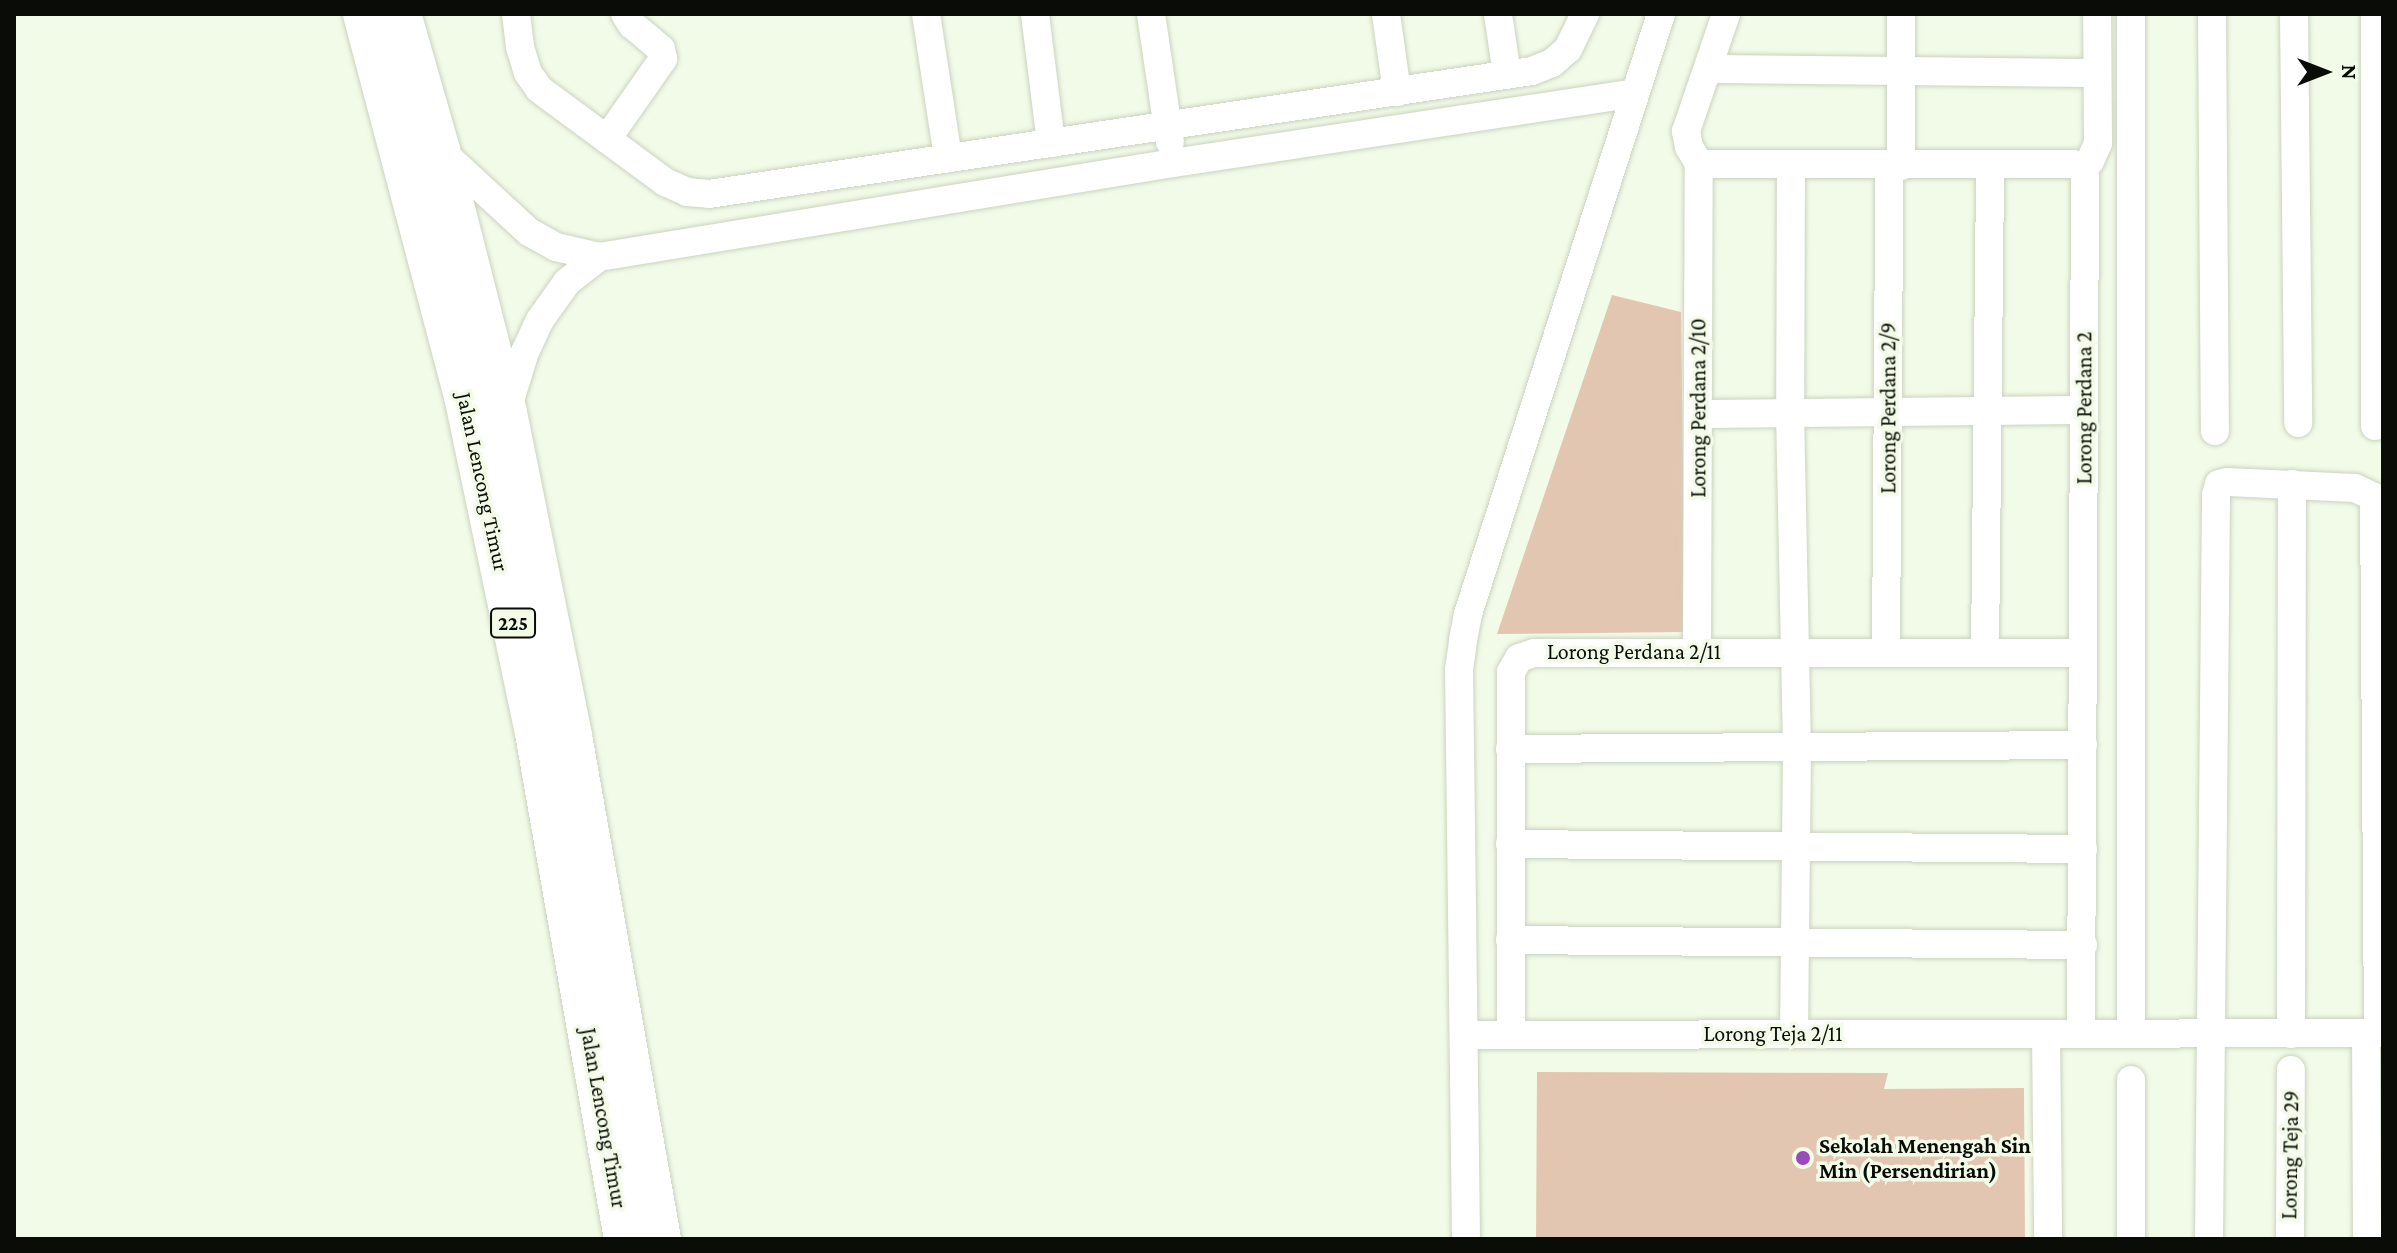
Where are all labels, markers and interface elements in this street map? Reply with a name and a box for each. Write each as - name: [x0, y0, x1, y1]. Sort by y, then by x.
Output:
- north arrow: [2285, 32, 2365, 112]
- text: N: [2337, 65, 2362, 80]
- street label: Lorong Perdana 2/10: [1685, 318, 1711, 498]
- street label: Lorong Perdana 2/9: [1875, 322, 1901, 494]
- street label: Lorong Perdana 2: [2071, 332, 2097, 484]
- street label: Jalan Lencong Timur: [451, 390, 515, 574]
- road number: 225: [489, 607, 537, 639]
- street label: Lorong Perdana 2/11: [1547, 639, 1721, 665]
- street label: Lorong Teja 2/11: [1703, 1021, 1843, 1047]
- street label: Jalan Lencong Timur: [575, 1026, 633, 1210]
- street label: Lorong Teja 29: [2276, 1090, 2304, 1220]
- place label: Sekolah Menengah Sin Min (Persendirian): [1819, 1132, 2031, 1184]
- marker: Sekolah Menengah Sin Min (Persendirian): [1794, 1149, 1812, 1167]

